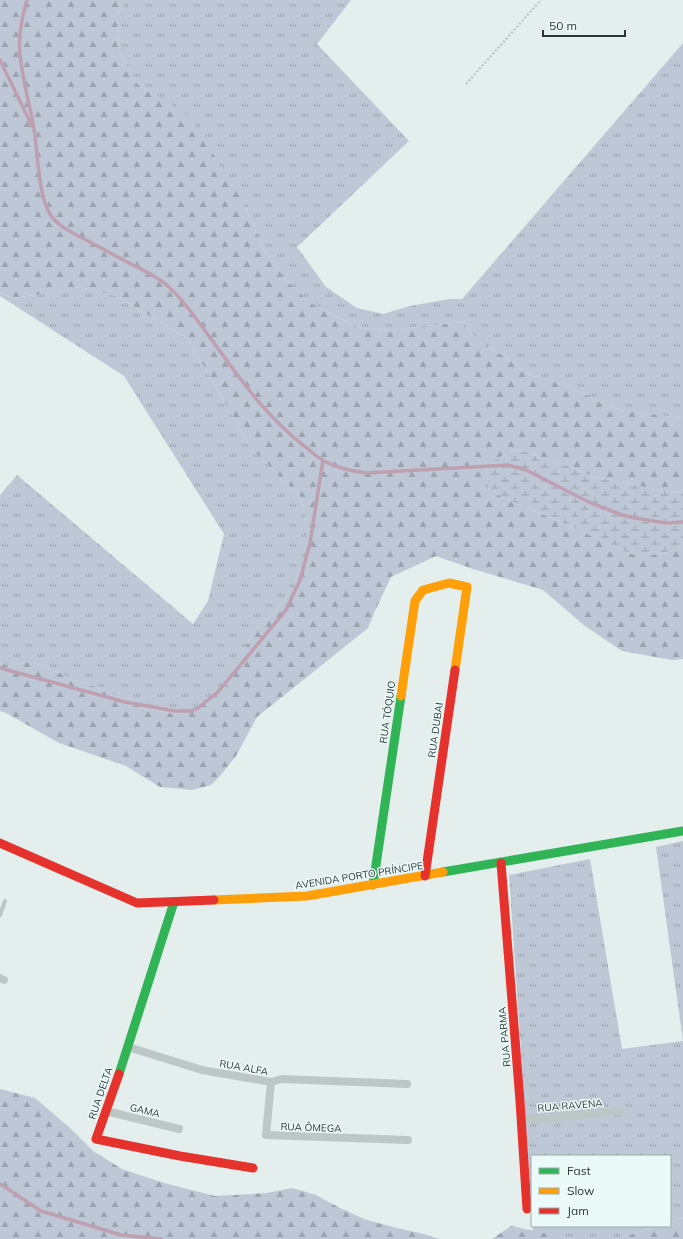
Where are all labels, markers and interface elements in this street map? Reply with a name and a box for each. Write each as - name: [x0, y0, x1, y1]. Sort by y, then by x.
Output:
- scale bar: [543, 12, 625, 38]
- text: 50 m: [549, 18, 577, 33]
- street label: RUA TÓQUIO: [377, 680, 398, 744]
- street label: RUA DUBAI: [425, 702, 446, 758]
- street label: AVENIDA PORTO PRÍNCIPE: [294, 859, 424, 892]
- street label: RUA PARMA: [495, 1006, 514, 1067]
- street label: RUA ALFA: [218, 1057, 270, 1078]
- street label: RUA DELTA: [85, 1065, 116, 1121]
- street label: RUA RAVENA: [537, 1096, 604, 1115]
- street label: GAMA: [129, 1101, 162, 1120]
- street label: RUA ÔMEGA: [280, 1120, 342, 1135]
- legend: [531, 1155, 671, 1227]
- text: Fast: [567, 1163, 591, 1178]
- text: Slow: [567, 1183, 595, 1198]
- text: Jam: [567, 1203, 589, 1218]

